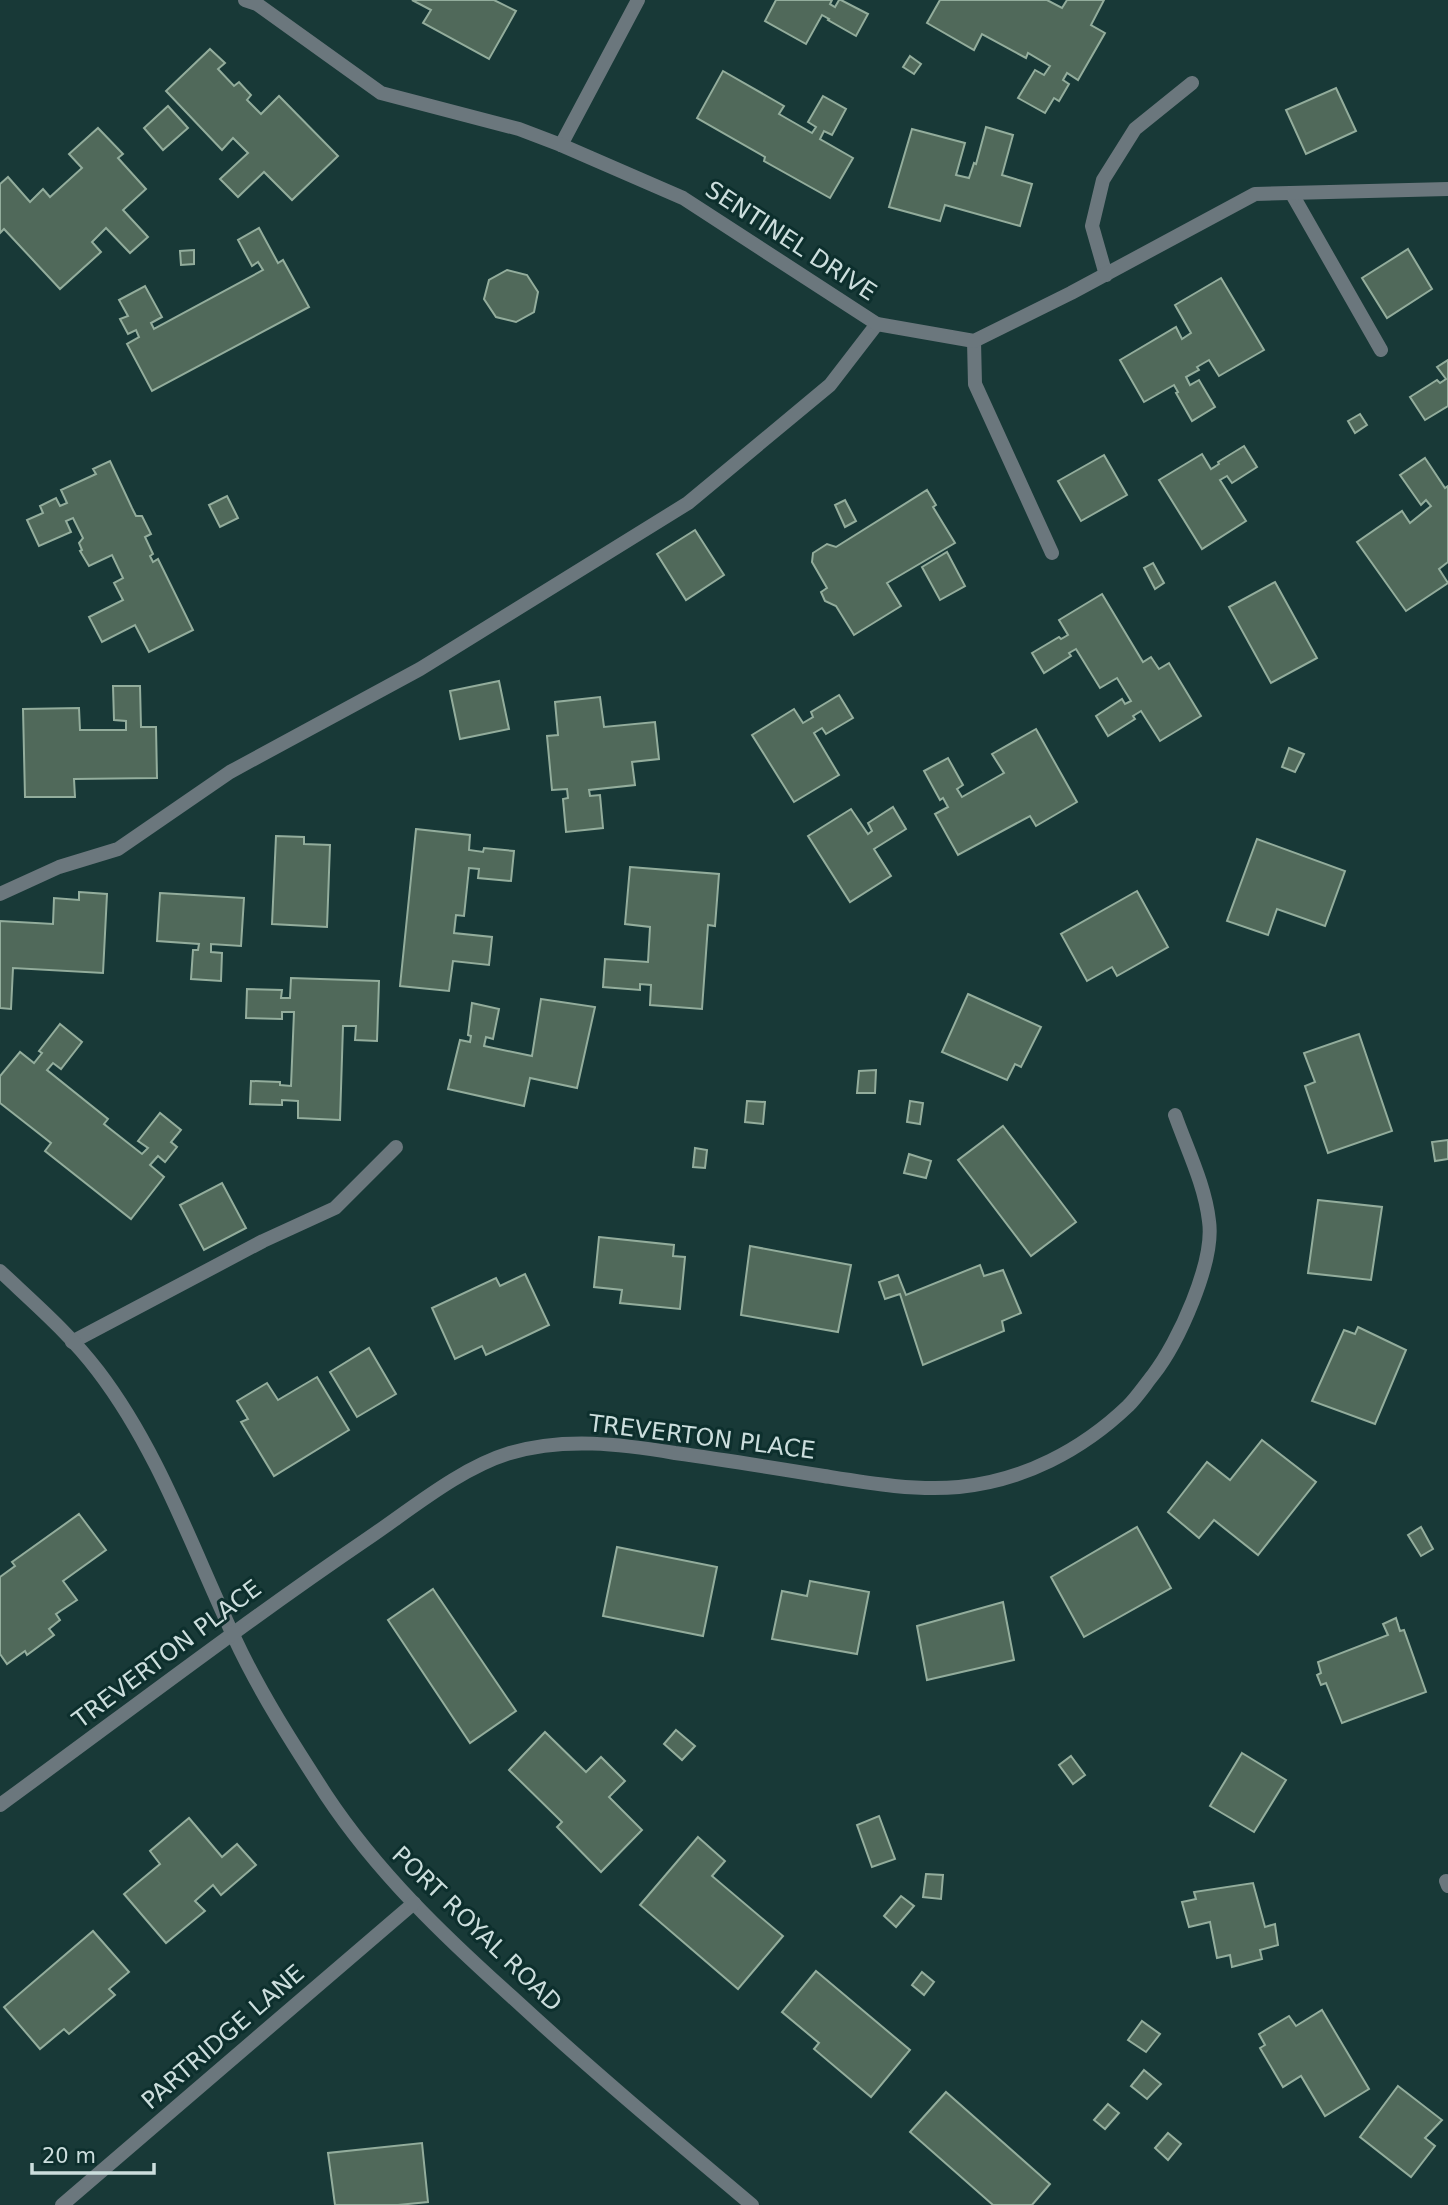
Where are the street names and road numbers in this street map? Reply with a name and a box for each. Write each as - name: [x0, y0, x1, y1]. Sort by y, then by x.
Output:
- street label: SENTINEL DRIVE: [700, 175, 882, 307]
- street label: TREVERTON PLACE: [586, 1409, 817, 1465]
- street label: TREVERTON PLACE: [67, 1574, 267, 1735]
- street label: PORT ROYAL ROAD: [386, 1841, 568, 2017]
- street label: PARTRIDGE LANE: [136, 1959, 310, 2115]

